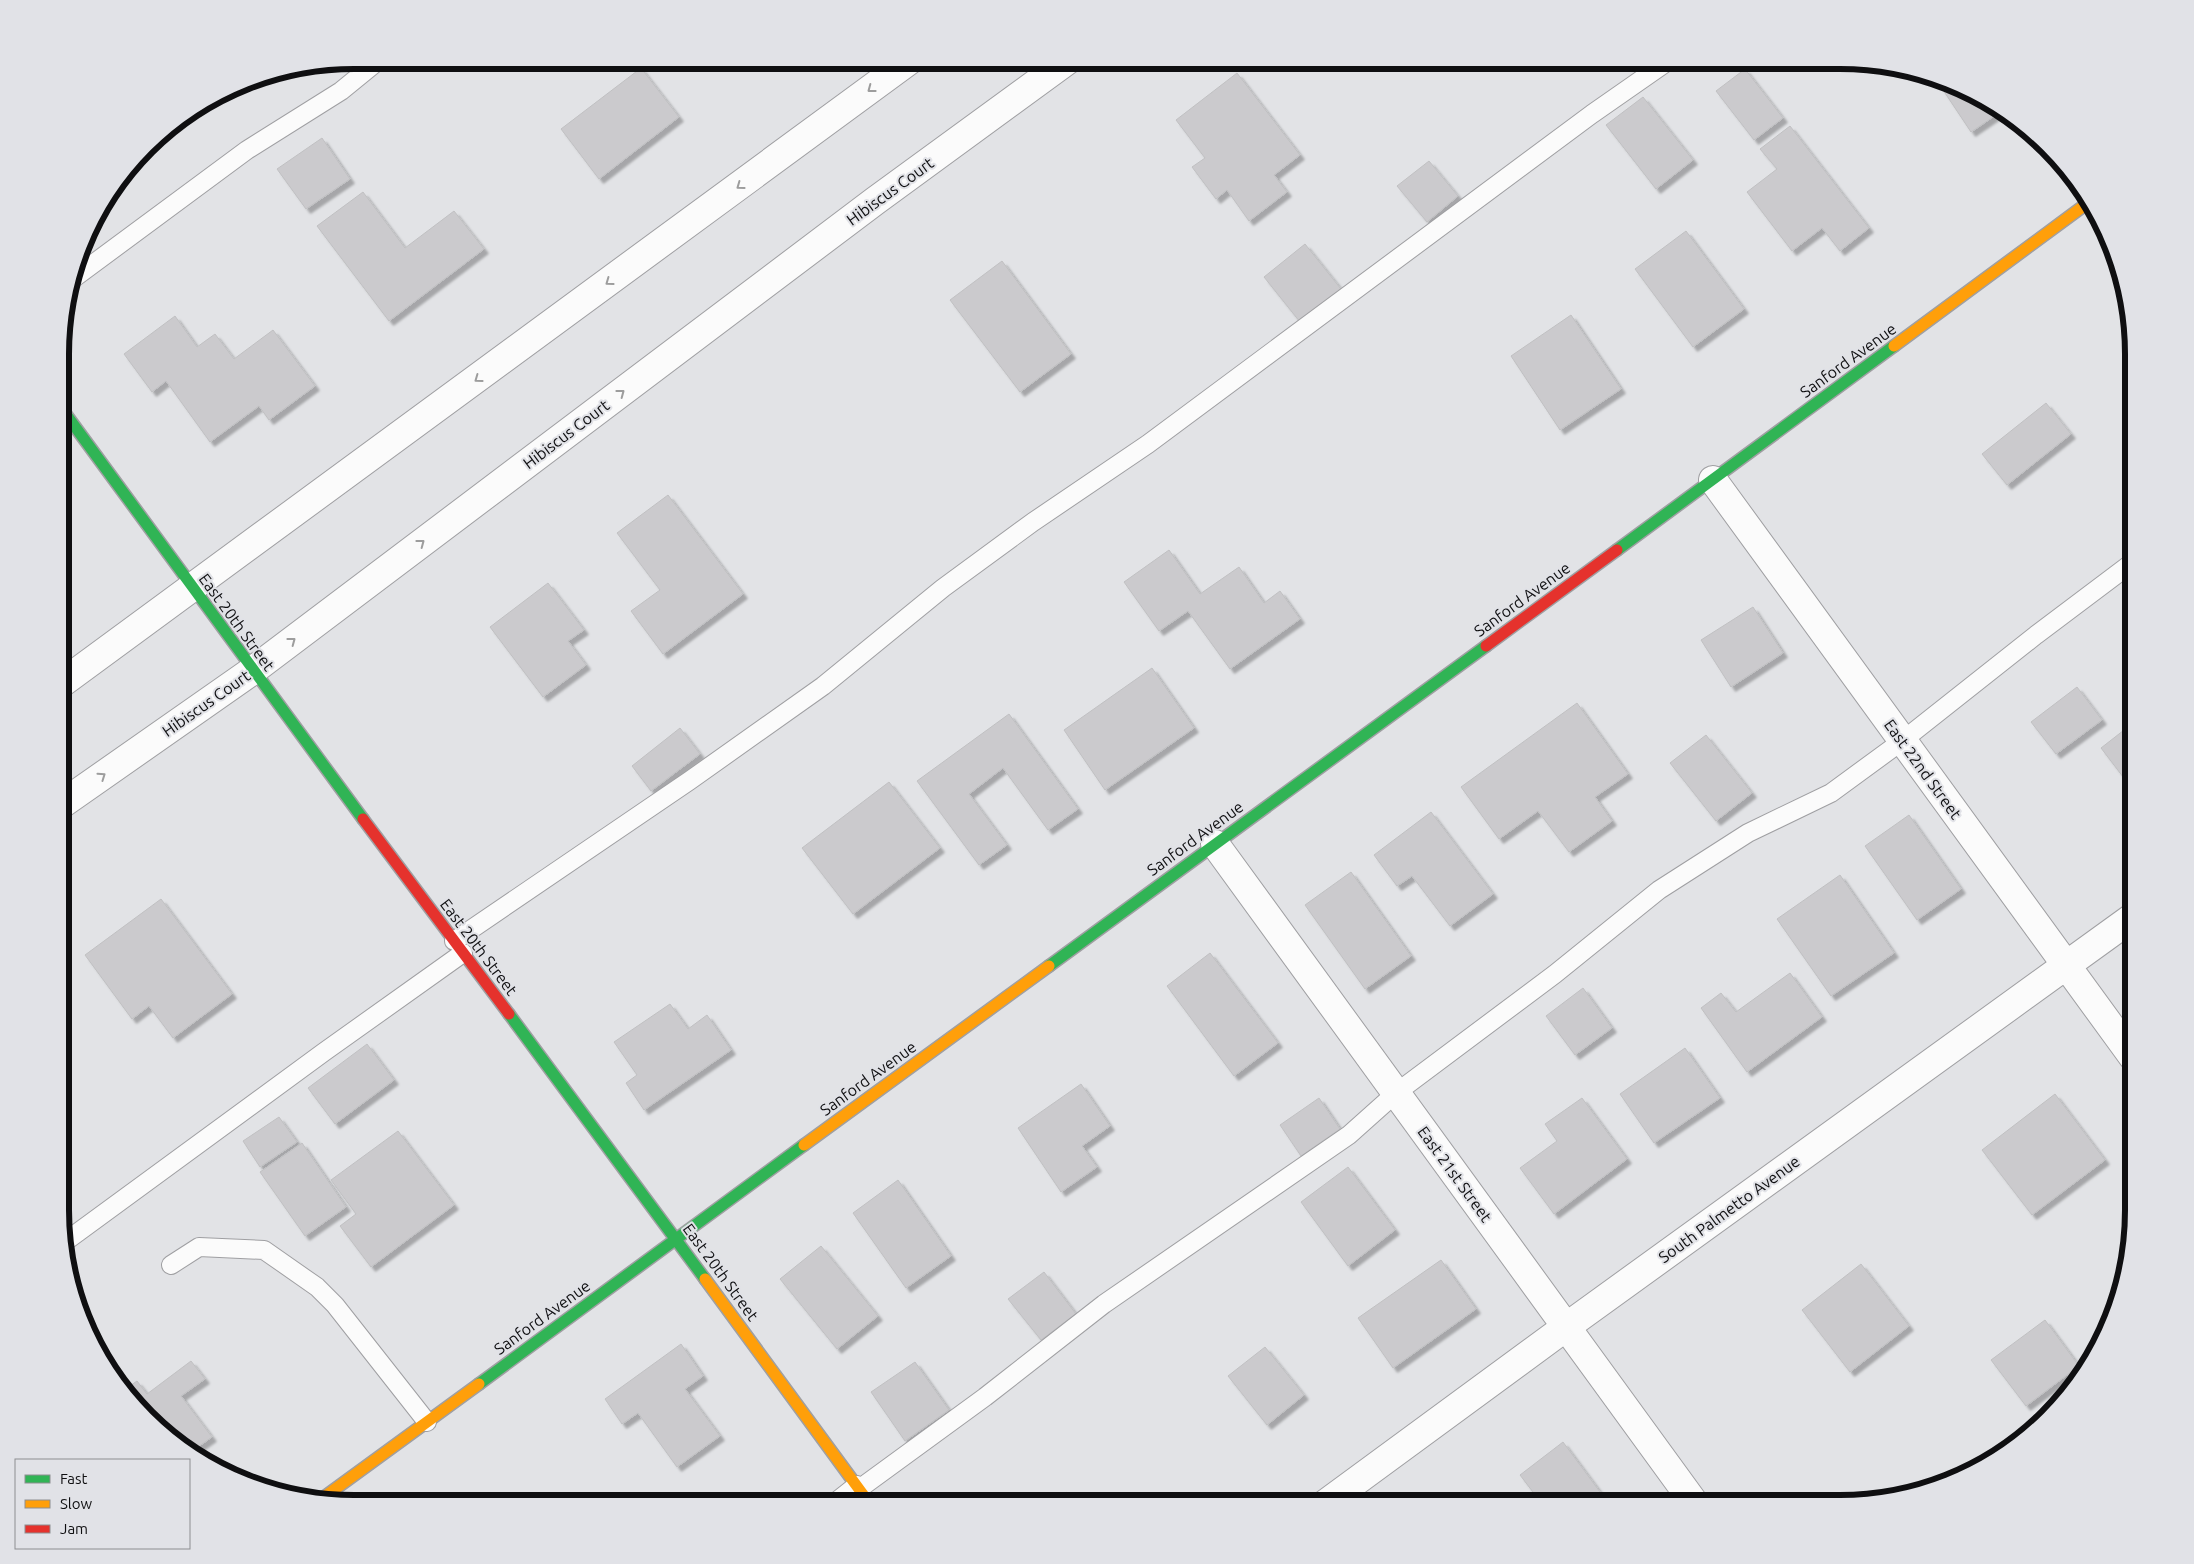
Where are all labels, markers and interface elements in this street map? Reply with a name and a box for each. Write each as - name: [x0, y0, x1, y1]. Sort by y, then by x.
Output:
- one-way arrow: [868, 84, 877, 92]
- street label: Hibiscus Court: [843, 153, 938, 229]
- one-way arrow: [736, 180, 746, 189]
- one-way arrow: [606, 277, 615, 285]
- street label: Sanford Avenue: [1797, 319, 1899, 401]
- one-way arrow: [475, 373, 484, 381]
- one-way arrow: [615, 390, 624, 398]
- street label: Hibiscus Court: [519, 395, 613, 472]
- one-way arrow: [415, 540, 425, 549]
- street label: Sanford Avenue: [1471, 558, 1573, 640]
- street label: East 20th Street: [196, 570, 279, 675]
- one-way arrow: [286, 638, 295, 646]
- street label: Hibiscus Court: [159, 666, 254, 740]
- street label: East 22nd Street: [1881, 716, 1966, 823]
- one-way arrow: [97, 773, 106, 782]
- street label: Sanford Avenue: [1144, 797, 1246, 879]
- street label: East 20th Street: [437, 895, 521, 999]
- street label: Sanford Avenue: [817, 1037, 919, 1119]
- street label: East 21st Street: [1414, 1123, 1496, 1226]
- street label: South Palmetto Avenue: [1655, 1152, 1803, 1266]
- street label: East 20th Street: [680, 1220, 763, 1325]
- street label: Sanford Avenue: [491, 1276, 593, 1358]
- legend: [15, 1459, 190, 1549]
- text: Fast: [60, 1470, 88, 1487]
- text: Slow: [60, 1495, 93, 1512]
- text: Jam: [60, 1520, 88, 1537]

